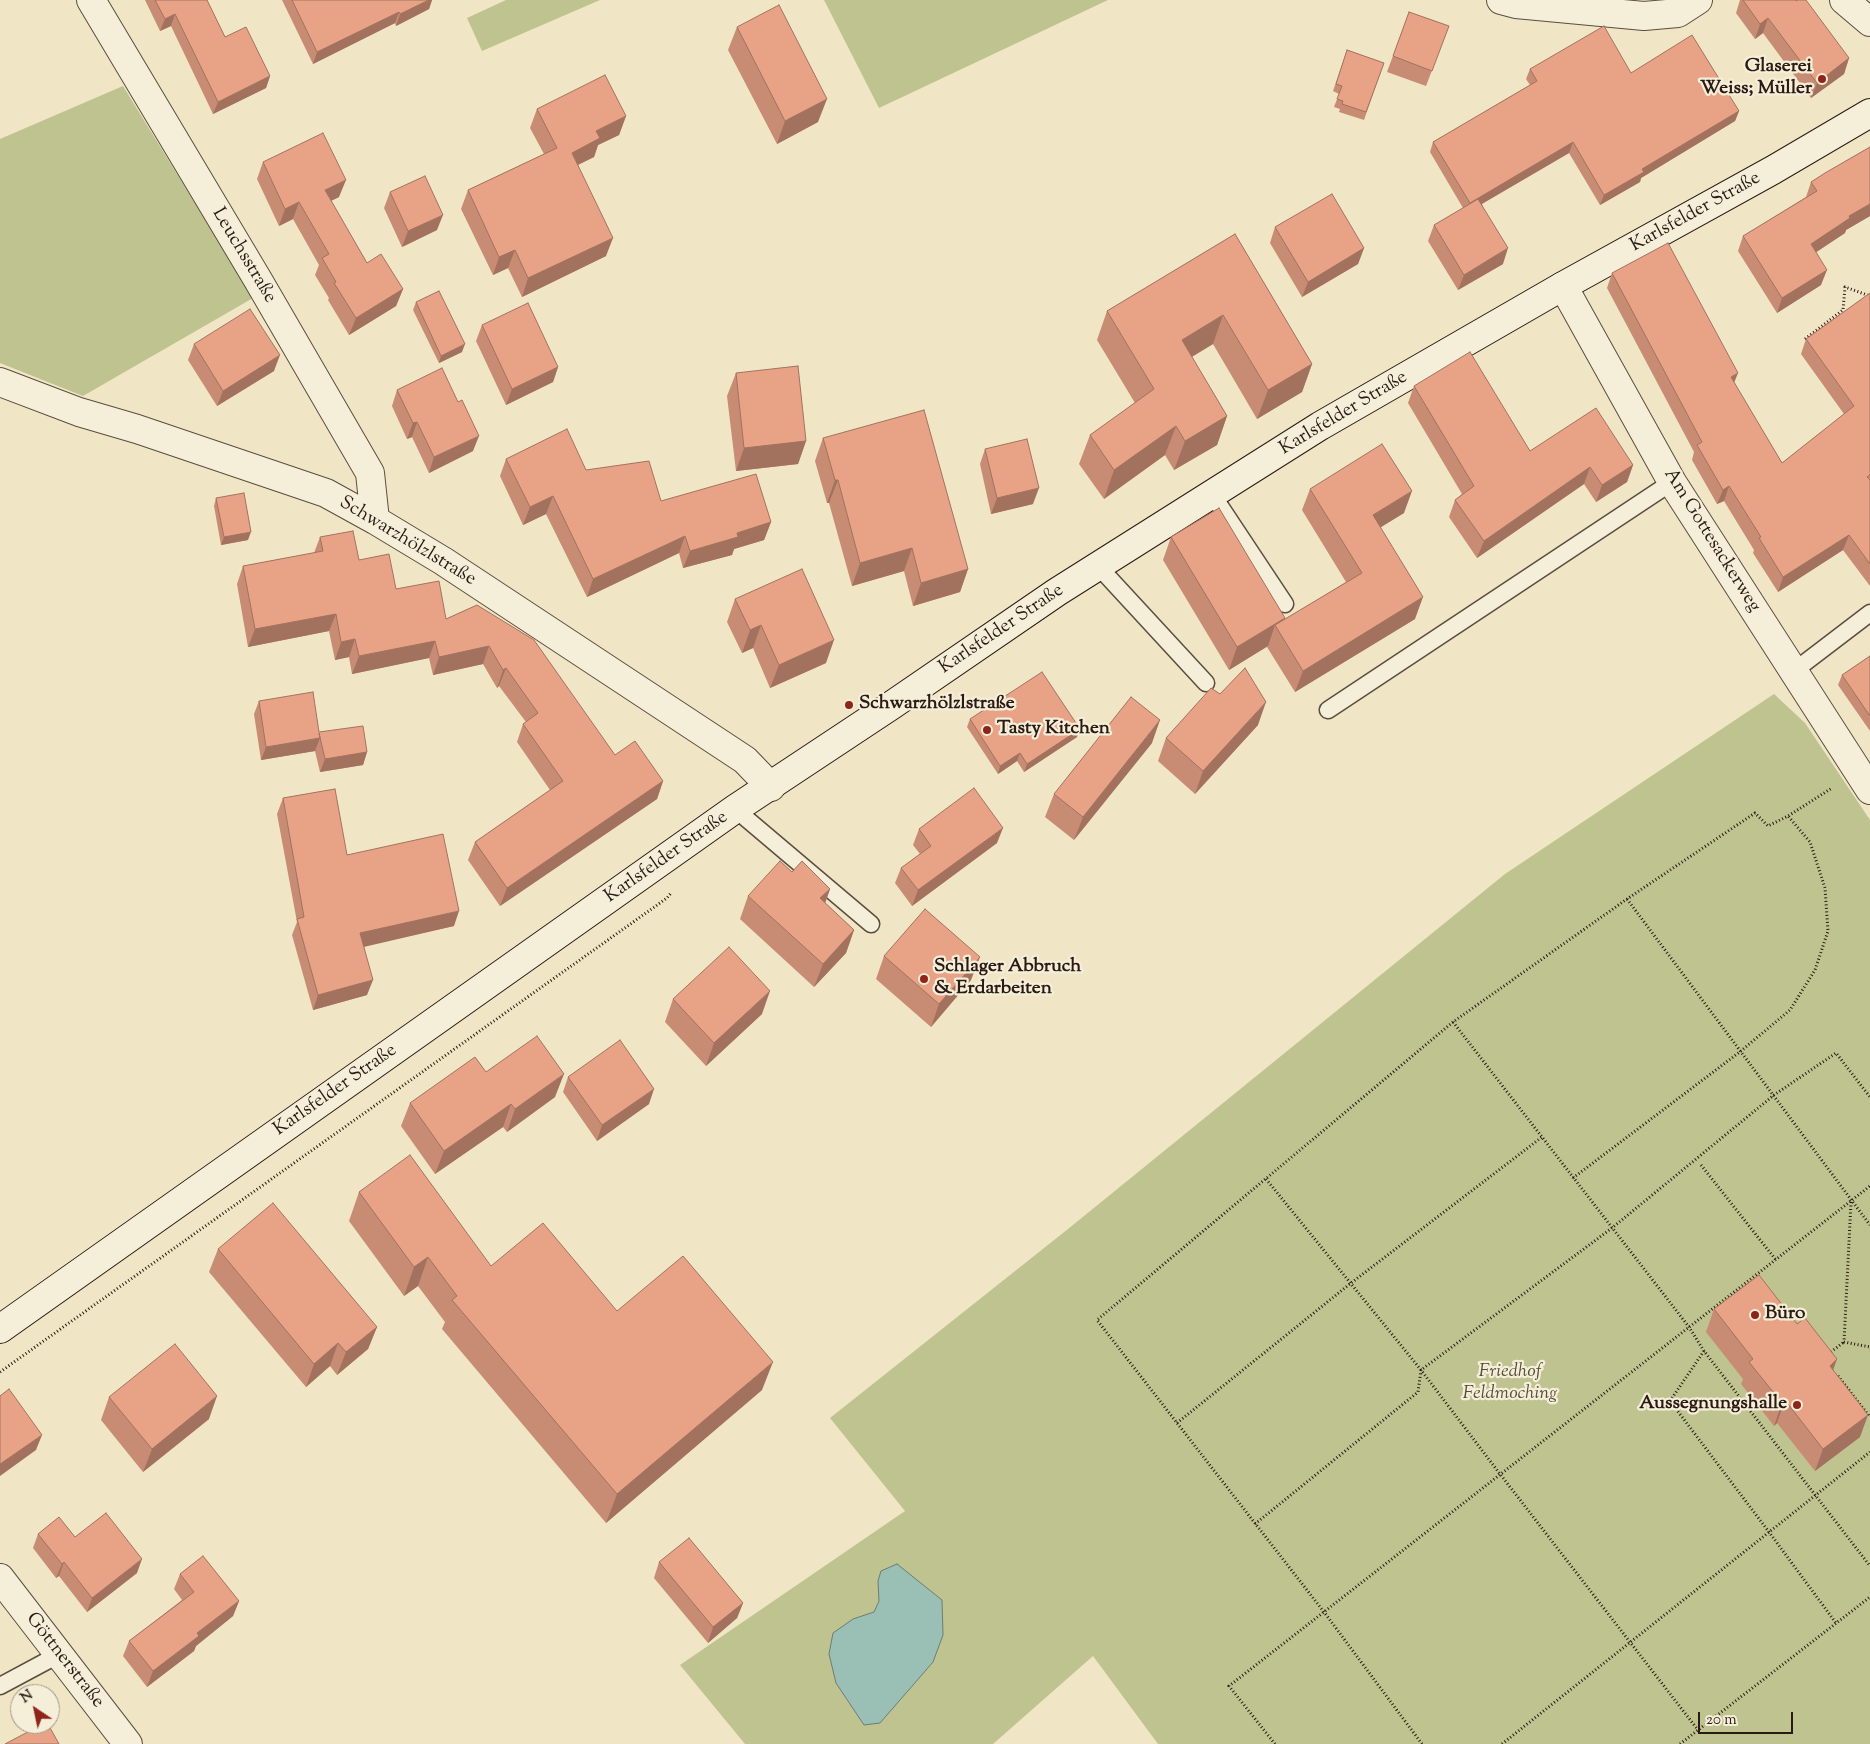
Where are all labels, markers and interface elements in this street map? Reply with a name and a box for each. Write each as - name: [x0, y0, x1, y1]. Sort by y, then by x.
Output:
- place label: Glaserei Weiss; Müller: [1700, 57, 1812, 101]
- marker: Glaserei Weiss; Müller: [1816, 73, 1828, 85]
- street label: Karlsfelder Straße: [1627, 168, 1765, 258]
- street label: Leuchsstraße: [206, 204, 280, 308]
- street label: Karlsfelder Straße: [1276, 367, 1412, 461]
- street label: Am Gottesackerweg: [1658, 465, 1764, 617]
- street label: Schwarzhölzlstraße: [334, 492, 480, 592]
- street label: Karlsfelder Straße: [935, 580, 1069, 680]
- place label: Schwarzhölzlstraße: [859, 694, 1015, 716]
- marker: Schwarzhölzlstraße: [843, 699, 855, 711]
- place label: Tasty Kitchen: [997, 719, 1110, 741]
- marker: Tasty Kitchen: [981, 724, 993, 736]
- street label: Karlsfelder Straße: [601, 807, 733, 909]
- place label: Schlager Abbruch & Erdarbeiten: [934, 957, 1082, 1001]
- marker: Schlager Abbruch & Erdarbeiten: [918, 973, 930, 985]
- street label: Karlsfelder Straße: [270, 1040, 402, 1142]
- place label: Büro: [1765, 1304, 1805, 1326]
- marker: Büro: [1749, 1309, 1761, 1321]
- park label: Friedhof Feldmoching: [1462, 1362, 1558, 1406]
- place label: Aussegnungshalle: [1639, 1394, 1787, 1416]
- marker: Aussegnungshalle: [1791, 1399, 1803, 1411]
- street label: Göttnerstraße: [20, 1609, 108, 1713]
- north arrow: [10, 1684, 60, 1734]
- text: N: [17, 1686, 37, 1709]
- scale bar: [1700, 1702, 1795, 1734]
- text: 20 m: [1706, 1710, 1737, 1731]

